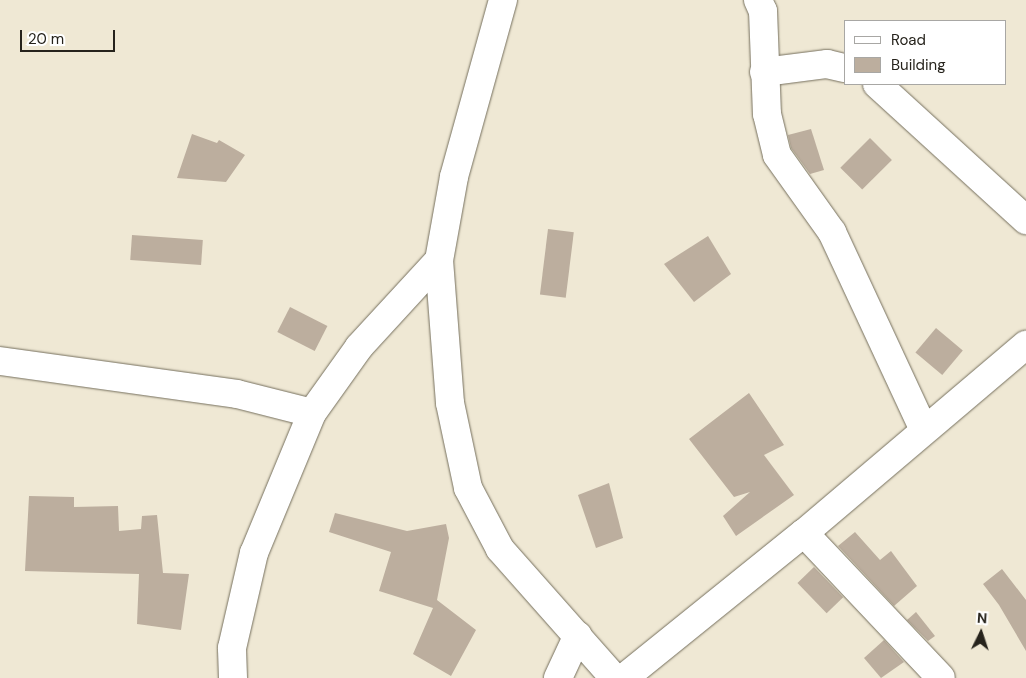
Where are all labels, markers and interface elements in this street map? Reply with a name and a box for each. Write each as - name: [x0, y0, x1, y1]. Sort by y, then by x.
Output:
- scale bar: [22, 20, 118, 52]
- legend: [844, 20, 1006, 85]
- text: 20 m: [28, 29, 64, 49]
- text: Road: [891, 30, 926, 50]
- text: Building: [891, 55, 946, 75]
- north arrow: [956, 608, 1006, 658]
- text: N: [976, 609, 988, 627]

